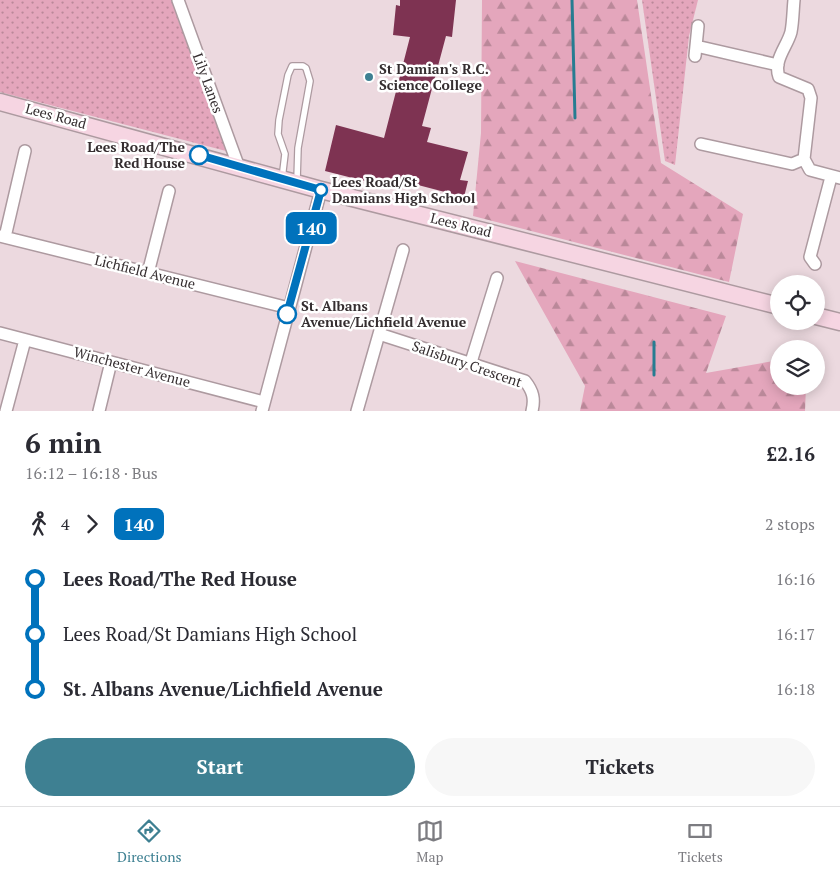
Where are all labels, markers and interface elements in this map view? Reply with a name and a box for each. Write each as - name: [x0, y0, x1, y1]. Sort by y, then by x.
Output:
- street label: Lily Lanes: [189, 50, 228, 116]
- place label: St Damian's R.C. Science College: [379, 59, 489, 94]
- marker: St Damian's R.C. Science College: [363, 71, 375, 83]
- street label: Lees Road: [24, 98, 89, 133]
- place label: Lees Road/The Red House: [87, 137, 185, 172]
- marker: Lees Road/The Red House: [189, 145, 209, 165]
- place label: Lees Road/St Damians High School: [332, 172, 476, 207]
- marker: Lees Road/St Damians High School: [314, 183, 328, 197]
- street label: Lees Road: [429, 208, 494, 241]
- line badge: 140: [282, 212, 340, 244]
- text: 140: [296, 216, 326, 240]
- street label: Lichfield Avenue: [93, 250, 197, 293]
- map controls: [770, 275, 825, 395]
- button: locate: [770, 275, 825, 330]
- place label: St. Albans Avenue/Lichfield Avenue: [301, 296, 467, 331]
- marker: St. Albans Avenue/Lichfield Avenue: [277, 304, 297, 324]
- street label: Salisbury Crescent: [410, 336, 525, 392]
- button: layers: [770, 340, 825, 395]
- street label: Winchester Avenue: [72, 342, 193, 391]
- text: 6 min: [25, 424, 102, 461]
- text: £2.16: [766, 441, 815, 466]
- text: 16:12 – 16:18 · Bus: [25, 462, 158, 484]
- icon: walk: [25, 510, 53, 538]
- icon: forward: [78, 510, 106, 538]
- text: 140: [124, 512, 154, 536]
- text: 4: [61, 513, 70, 535]
- text: 2 stops: [765, 513, 815, 535]
- text: Lees Road/The Red House: [63, 566, 297, 591]
- text: 16:16: [776, 568, 815, 590]
- text: Lees Road/St Damians High School: [63, 621, 357, 646]
- text: 16:17: [776, 623, 815, 645]
- text: St. Albans Avenue/Lichfield Avenue: [63, 676, 383, 701]
- text: 16:18: [776, 678, 815, 700]
- button: Start: [25, 738, 415, 796]
- button: Tickets: [425, 738, 815, 796]
- tab: Directions: [117, 817, 182, 866]
- tab: Map: [416, 817, 444, 866]
- tab: Tickets: [678, 817, 723, 866]

